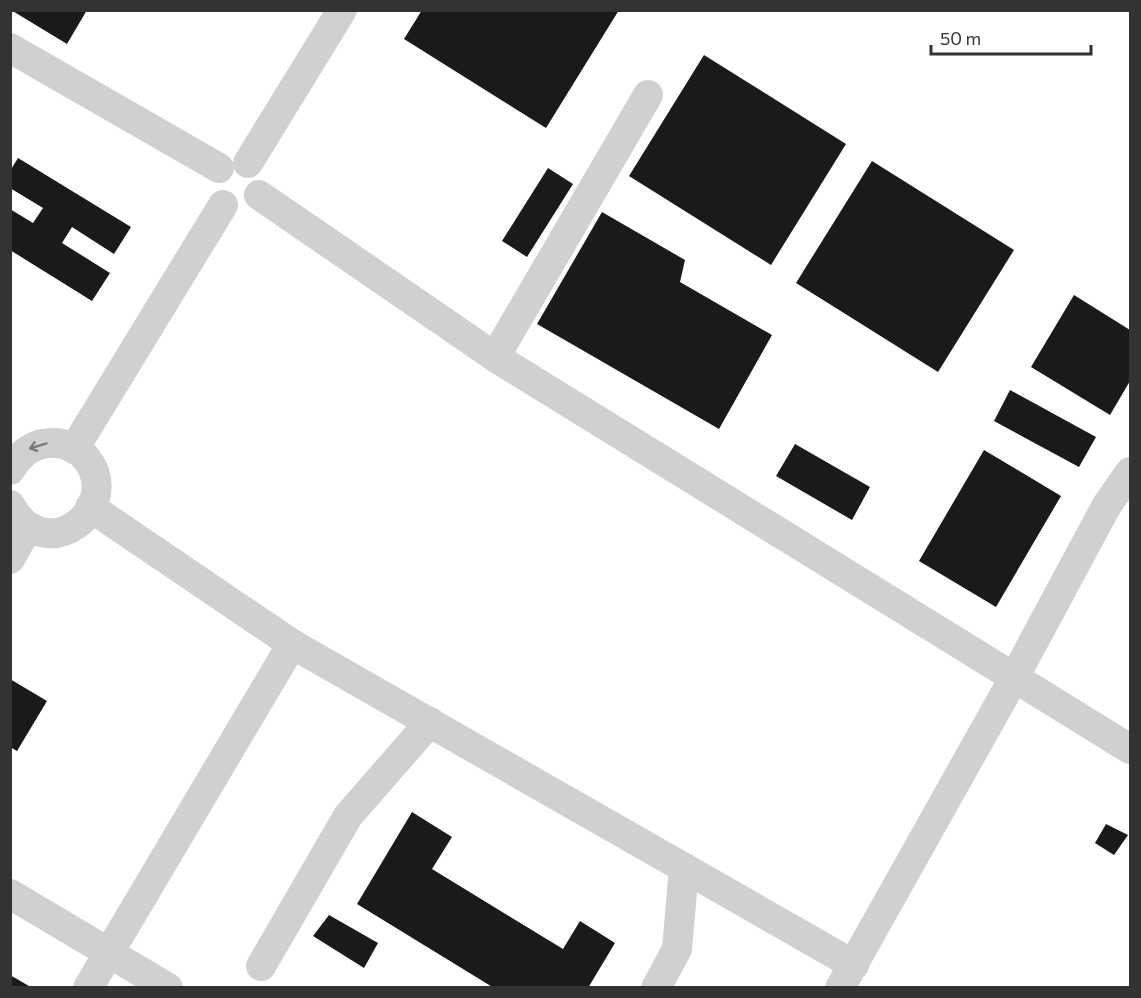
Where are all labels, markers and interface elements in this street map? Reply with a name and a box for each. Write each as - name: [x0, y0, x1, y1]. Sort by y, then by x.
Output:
- scale bar: [931, 18, 1092, 56]
- text: 50 m: [940, 27, 981, 49]
- one-way arrow: [29, 441, 48, 452]

